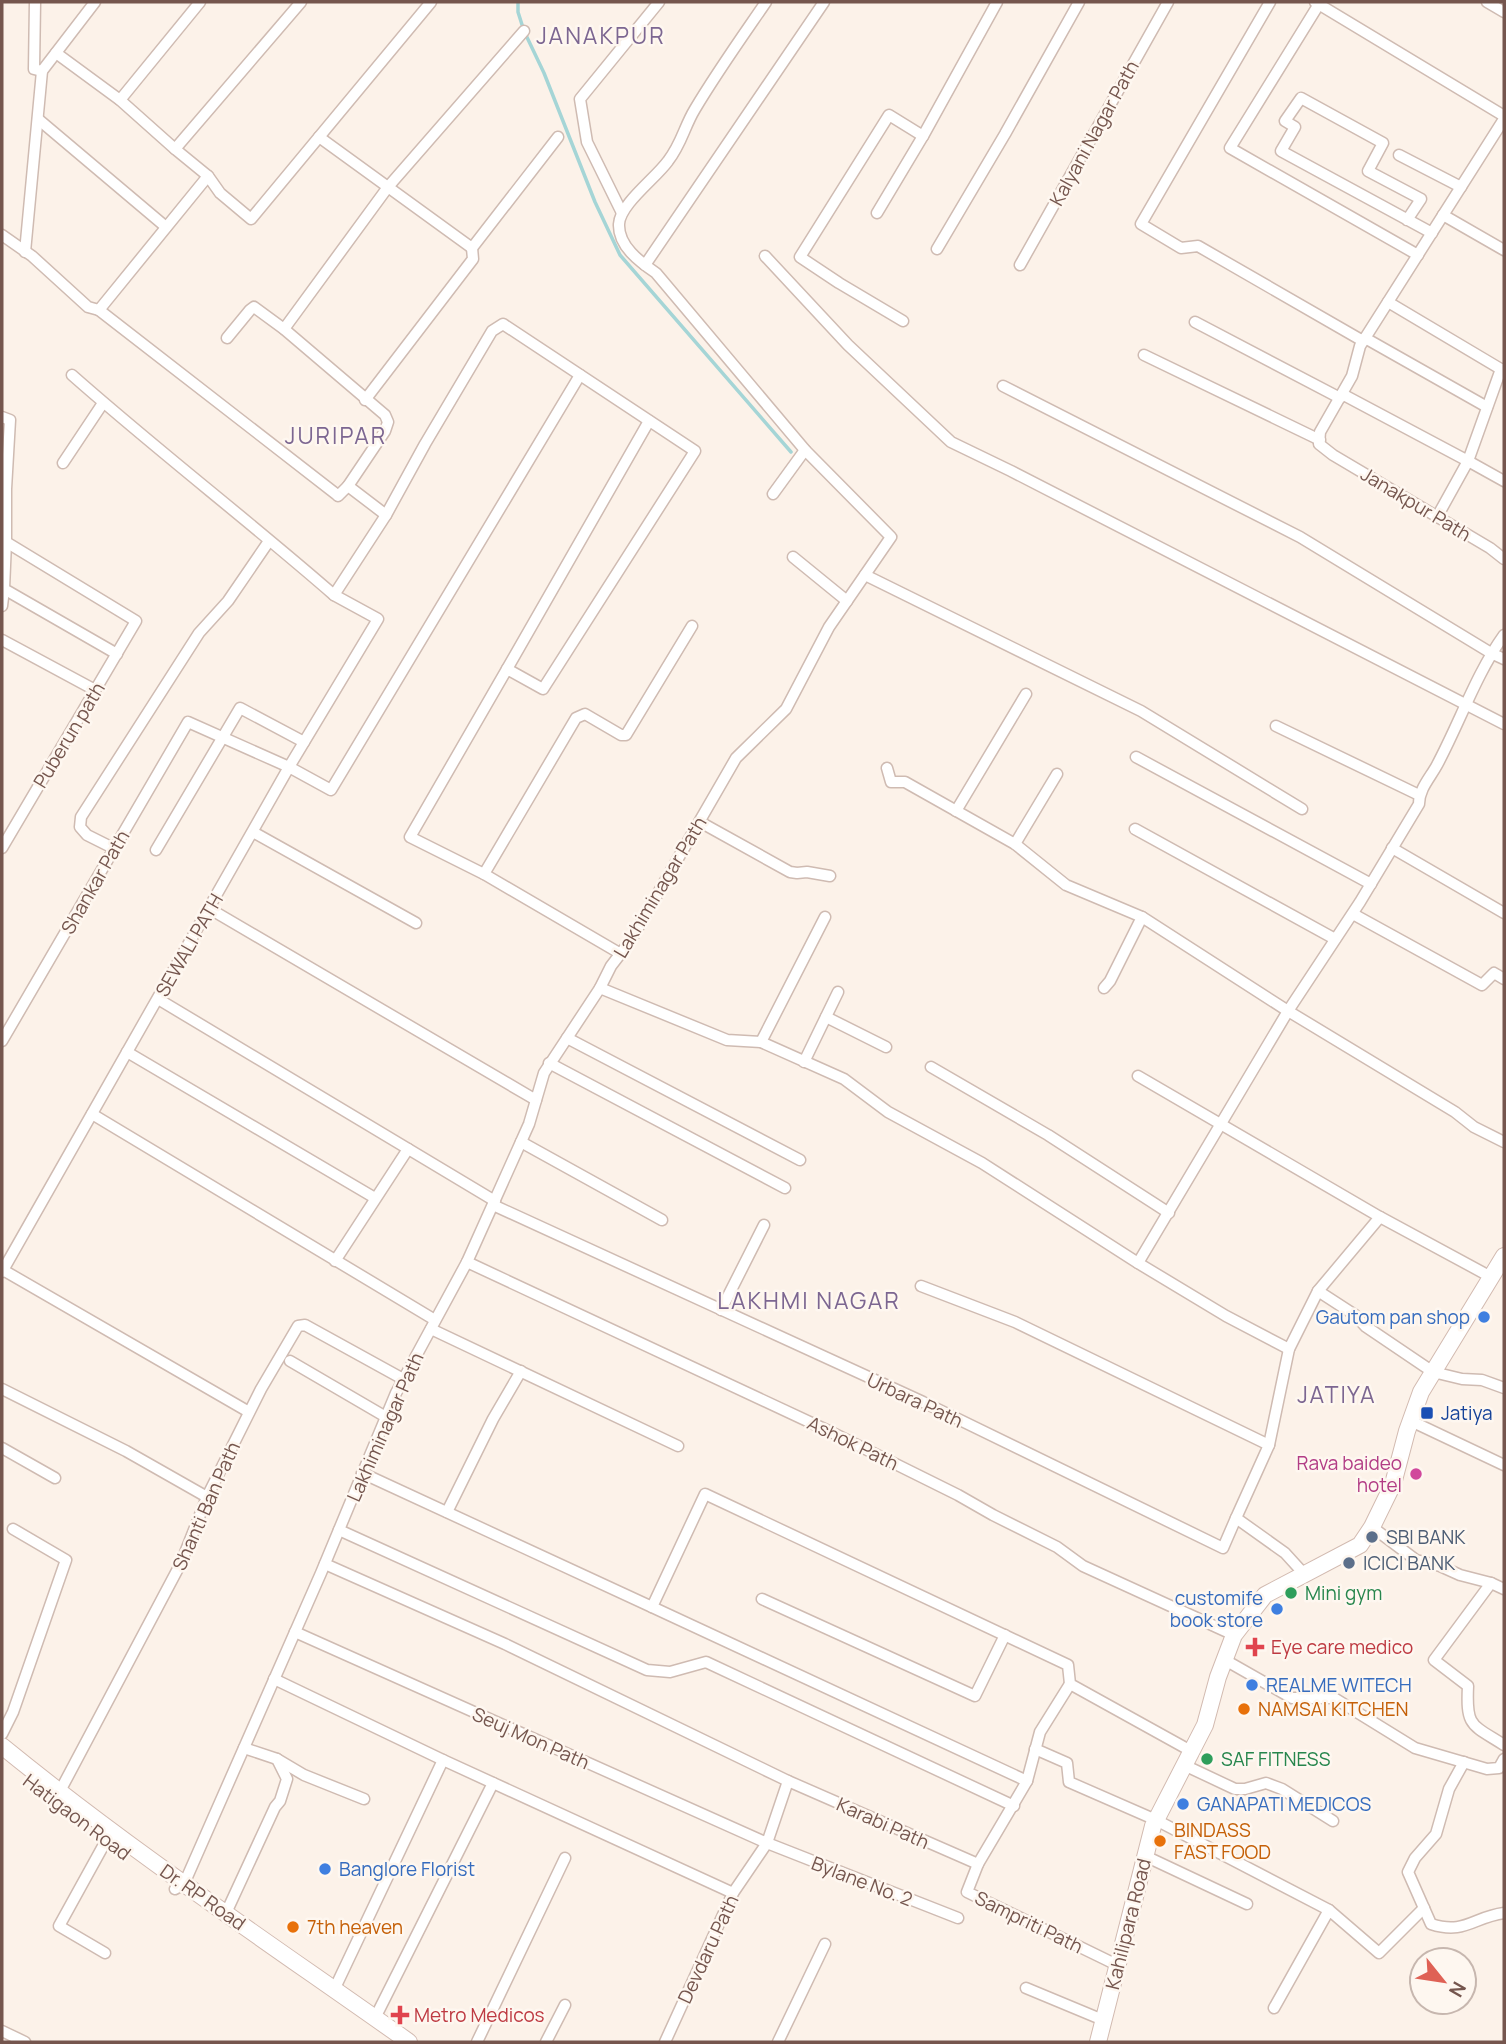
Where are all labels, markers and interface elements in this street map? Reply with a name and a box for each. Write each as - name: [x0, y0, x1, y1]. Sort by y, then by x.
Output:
- district label: JANAKPUR: [536, 19, 666, 51]
- street label: Kalyani Nagar Path: [1043, 56, 1145, 210]
- district label: JURIPAR: [285, 419, 387, 451]
- street label: Janakpur Path: [1356, 461, 1476, 547]
- street label: Puberun path: [27, 677, 111, 793]
- street label: Lakhiminagar Path: [607, 811, 713, 963]
- street label: Shankar Path: [55, 825, 135, 939]
- street label: SEWALI PATH: [149, 889, 229, 1001]
- district label: LAKHMI NAGAR: [717, 1284, 901, 1316]
- place label: Gautom pan shop: [1316, 1304, 1470, 1330]
- marker: Gautom pan shop: [1476, 1309, 1492, 1325]
- street label: Lakhiminagar Path: [340, 1348, 430, 1506]
- street label: Urbara Path: [863, 1366, 967, 1434]
- district label: JATIYA: [1297, 1378, 1377, 1410]
- place label: Jatiya: [1441, 1400, 1493, 1426]
- marker: Jatiya: [1419, 1405, 1435, 1421]
- street label: Ashok Path: [803, 1410, 903, 1476]
- street label: Shanti Ban Path: [166, 1437, 246, 1575]
- place label: Rava baideo hotel: [1297, 1450, 1402, 1498]
- marker: Rava baideo hotel: [1408, 1466, 1424, 1482]
- place label: SBI BANK: [1386, 1524, 1466, 1550]
- marker: SBI BANK: [1364, 1529, 1380, 1545]
- place label: ICICI BANK: [1363, 1550, 1456, 1576]
- marker: ICICI BANK: [1341, 1555, 1357, 1571]
- place label: Mini gym: [1305, 1580, 1382, 1606]
- place label: customife book store: [1170, 1585, 1263, 1633]
- marker: Mini gym: [1283, 1585, 1299, 1601]
- marker: customife book store: [1269, 1601, 1285, 1617]
- place label: Eye care medico: [1271, 1634, 1413, 1660]
- marker: Eye care medico: [1245, 1637, 1265, 1657]
- place label: REALME WITECH: [1266, 1672, 1412, 1698]
- marker: REALME WITECH: [1244, 1677, 1260, 1693]
- place label: NAMSAI KITCHEN: [1258, 1696, 1408, 1722]
- street label: Seuj Mon Path: [468, 1701, 594, 1775]
- marker: NAMSAI KITCHEN: [1236, 1701, 1252, 1717]
- place label: SAF FITNESS: [1221, 1746, 1331, 1772]
- marker: SAF FITNESS: [1199, 1751, 1215, 1767]
- street label: Hatigaon Road: [18, 1768, 136, 1866]
- street label: Karabi Path: [833, 1791, 933, 1855]
- place label: GANAPATI MEDICOS: [1197, 1791, 1371, 1817]
- marker: GANAPATI MEDICOS: [1175, 1796, 1191, 1812]
- place label: BINDASS FAST FOOD: [1174, 1817, 1271, 1865]
- marker: BINDASS FAST FOOD: [1152, 1833, 1168, 1849]
- street label: Bylane No. 2: [808, 1850, 916, 1912]
- place label: Banglore Florist: [339, 1856, 475, 1882]
- street label: Kahilipara Road: [1099, 1856, 1157, 1992]
- street label: Dr. RP Road: [155, 1858, 251, 1936]
- marker: Banglore Florist: [317, 1861, 333, 1877]
- street label: Sampriti Path: [971, 1885, 1087, 1959]
- street label: Devdaru Path: [671, 1890, 745, 2008]
- place label: 7th heaven: [307, 1914, 403, 1940]
- marker: 7th heaven: [285, 1919, 301, 1935]
- north arrow: [1408, 1946, 1478, 2016]
- text: N: [1443, 1977, 1472, 2002]
- place label: Metro Medicos: [414, 2002, 545, 2028]
- marker: Metro Medicos: [392, 2007, 408, 2023]

